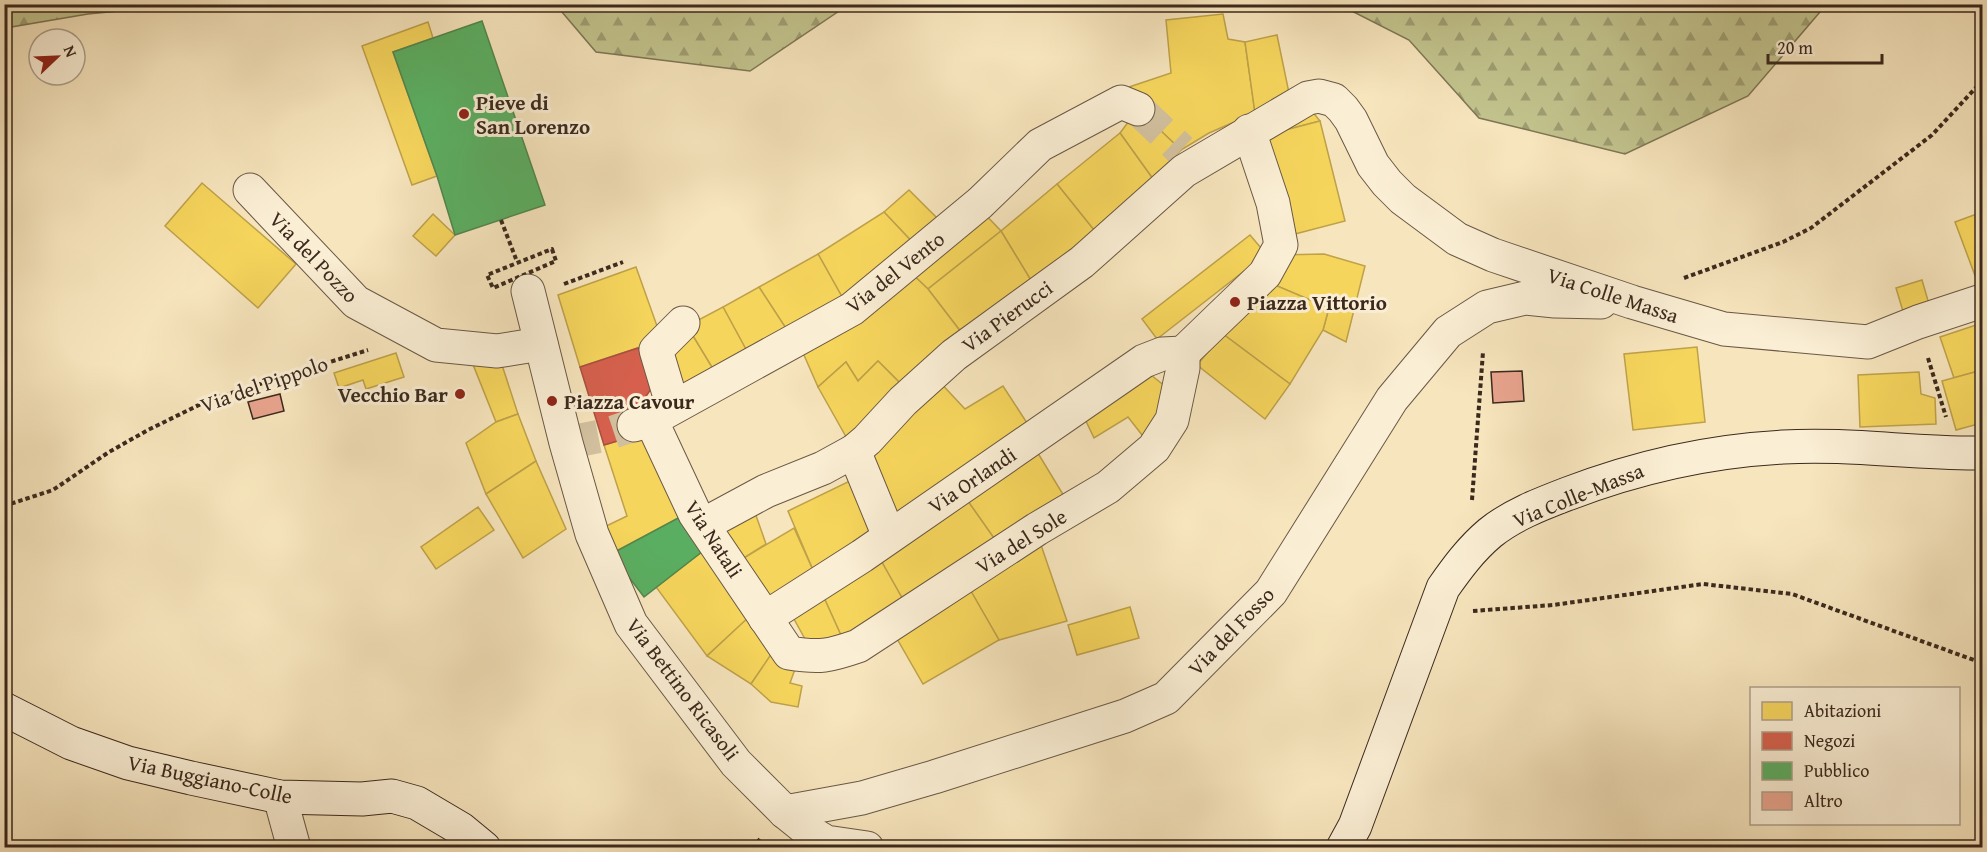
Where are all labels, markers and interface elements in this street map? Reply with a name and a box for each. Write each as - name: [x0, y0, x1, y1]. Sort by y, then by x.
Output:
- north arrow: [27, 27, 87, 87]
- scale bar: [1768, 27, 1882, 65]
- text: 20 m: [1777, 34, 1813, 61]
- text: N: [58, 42, 84, 61]
- place label: Pieve di San Lorenzo: [476, 87, 590, 142]
- marker: Pieve di San Lorenzo: [457, 107, 471, 121]
- street label: Via del Pozzo: [262, 204, 366, 310]
- street label: Via del Vento: [839, 223, 951, 321]
- street label: Via Colle Massa: [1543, 259, 1683, 331]
- street label: Via Pierucci: [955, 272, 1059, 360]
- place label: Piazza Vittorio: [1247, 287, 1387, 318]
- marker: Piazza Vittorio: [1228, 295, 1242, 309]
- street label: Via del Pippolo: [196, 348, 332, 420]
- place label: Vecchio Bar: [338, 379, 448, 410]
- place label: Piazza Cavour: [564, 386, 695, 417]
- marker: Vecchio Bar: [453, 387, 467, 401]
- marker: Piazza Cavour: [545, 394, 559, 408]
- street label: Via Orlandi: [922, 439, 1022, 521]
- street label: Via Colle-Massa: [1508, 455, 1648, 535]
- street label: Via Natali: [677, 494, 751, 584]
- street label: Via del Sole: [969, 501, 1073, 581]
- street label: Via del Fosso: [1180, 579, 1282, 683]
- street label: Via Bettino Ricasoli: [619, 611, 747, 767]
- legend: [1750, 687, 1960, 825]
- text: Abitazioni: [1804, 697, 1881, 724]
- text: Negozi: [1804, 727, 1855, 754]
- street label: Via Buggiano-Colle: [125, 746, 295, 812]
- text: Pubblico: [1804, 757, 1869, 784]
- text: Altro: [1804, 787, 1843, 814]

